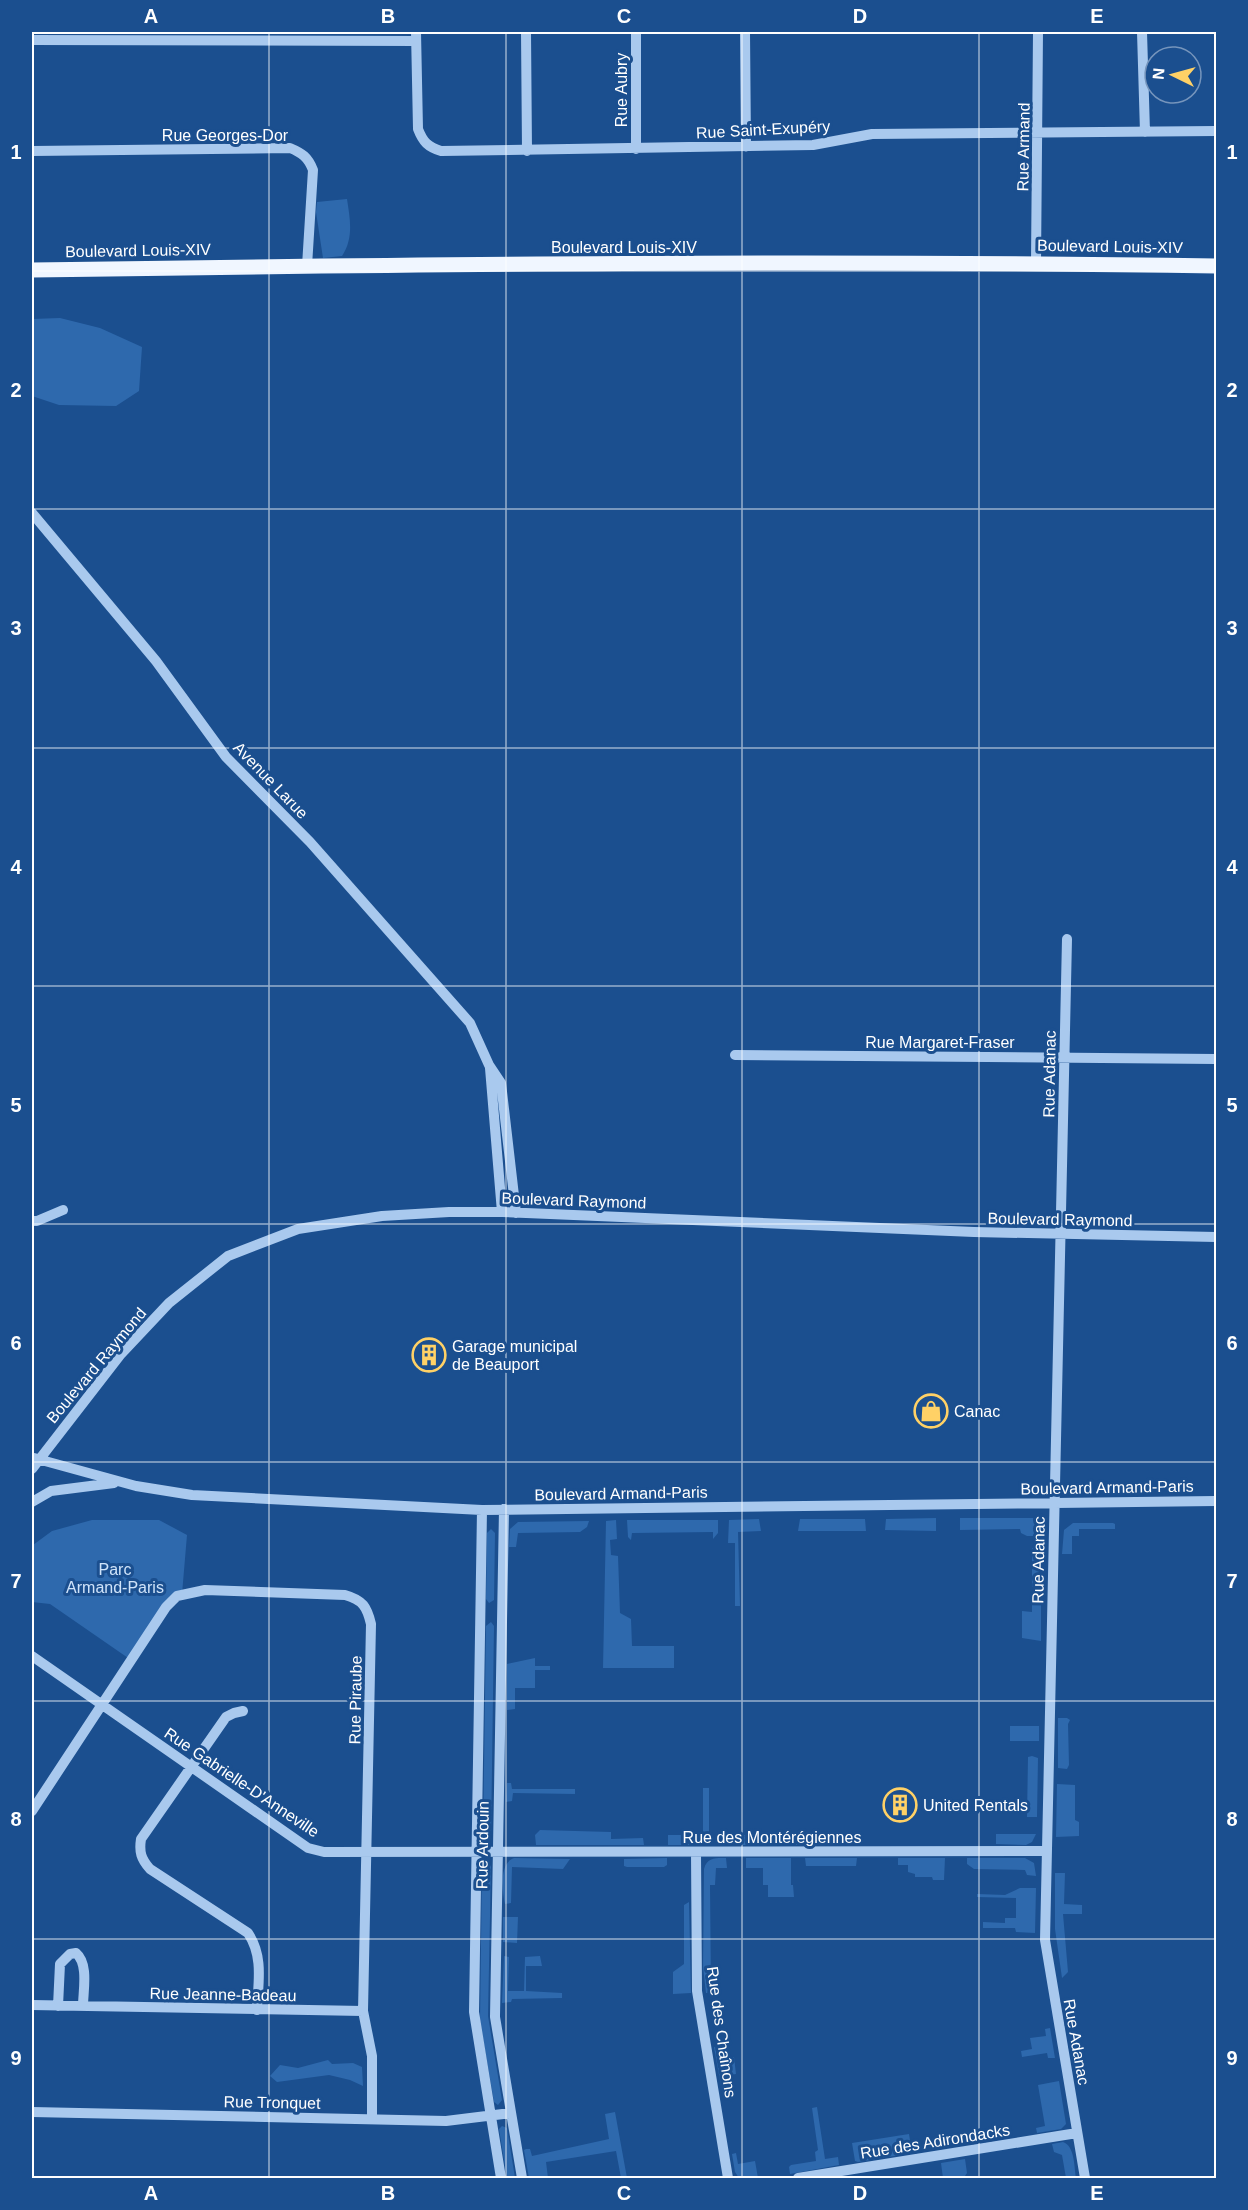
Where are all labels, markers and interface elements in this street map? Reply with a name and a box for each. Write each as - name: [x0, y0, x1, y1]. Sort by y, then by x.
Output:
- text: A: [144, 5, 158, 27]
- text: B: [381, 5, 395, 27]
- text: C: [617, 5, 631, 27]
- text: D: [853, 5, 867, 27]
- text: E: [1090, 5, 1104, 27]
- north arrow: [1143, 45, 1203, 105]
- street label: Rue Aubry: [613, 53, 630, 127]
- text: N: [1150, 67, 1168, 80]
- street label: Rue Armand: [1014, 102, 1033, 192]
- street label: Rue Saint-Exupéry: [696, 117, 831, 142]
- street label: Rue Georges-Dor: [162, 127, 289, 144]
- text: 1: [10, 141, 22, 163]
- text: 1: [1226, 141, 1238, 163]
- street label: Boulevard Louis-XIV: [1037, 237, 1183, 256]
- street label: Boulevard Louis-XIV: [551, 239, 697, 256]
- street label: Boulevard Louis-XIV: [65, 241, 211, 260]
- text: 2: [10, 379, 22, 401]
- text: 2: [1226, 379, 1238, 401]
- text: 3: [10, 617, 22, 639]
- text: 3: [1226, 617, 1238, 639]
- street label: Avenue Larue: [230, 739, 311, 822]
- text: 4: [10, 856, 22, 878]
- text: 4: [1226, 856, 1238, 878]
- street label: Rue Adanac: [1040, 1030, 1059, 1118]
- street label: Rue Margaret-Fraser: [865, 1034, 1015, 1051]
- text: 5: [10, 1094, 22, 1116]
- text: 5: [1226, 1094, 1238, 1116]
- street label: Boulevard Raymond: [501, 1189, 647, 1212]
- street label: Boulevard Raymond: [987, 1210, 1133, 1229]
- street label: Boulevard Raymond: [43, 1304, 149, 1426]
- text: 6: [10, 1332, 22, 1354]
- text: 6: [1226, 1332, 1238, 1354]
- building icon: Garage municipal de Beauport: [411, 1337, 447, 1373]
- place label: Garage municipal de Beauport: [452, 1338, 577, 1373]
- shop icon: Canac: [913, 1393, 949, 1429]
- place label: Canac: [954, 1403, 1000, 1420]
- street label: Boulevard Armand-Paris: [1020, 1477, 1194, 1498]
- street label: Boulevard Armand-Paris: [534, 1483, 708, 1504]
- street label: Rue Adanac: [1029, 1516, 1048, 1604]
- park label: Parc Armand-Paris: [66, 1561, 164, 1596]
- text: 7: [10, 1570, 22, 1592]
- text: 7: [1226, 1570, 1238, 1592]
- street label: Rue Piraube: [346, 1655, 365, 1745]
- street label: Rue Gabrielle-D'Anneville: [161, 1724, 322, 1841]
- building icon: United Rentals: [882, 1787, 918, 1823]
- place label: United Rentals: [923, 1797, 1028, 1814]
- street label: Rue Ardouin: [473, 1801, 492, 1889]
- text: 8: [10, 1808, 22, 1830]
- text: 8: [1226, 1808, 1238, 1830]
- street label: Rue des Montérégiennes: [683, 1829, 861, 1846]
- street label: Rue des Chaînons: [704, 1965, 739, 2099]
- street label: Rue Jeanne-Badeau: [149, 1985, 297, 2004]
- street label: Rue Adanac: [1061, 1998, 1092, 2086]
- text: 9: [10, 2047, 22, 2069]
- text: 9: [1226, 2047, 1238, 2069]
- street label: Rue Tronquet: [223, 2093, 321, 2112]
- street label: Rue des Adirondacks: [859, 2121, 1011, 2162]
- text: A: [144, 2182, 158, 2204]
- text: B: [381, 2182, 395, 2204]
- text: C: [617, 2182, 631, 2204]
- text: D: [853, 2182, 867, 2204]
- text: E: [1090, 2182, 1104, 2204]

